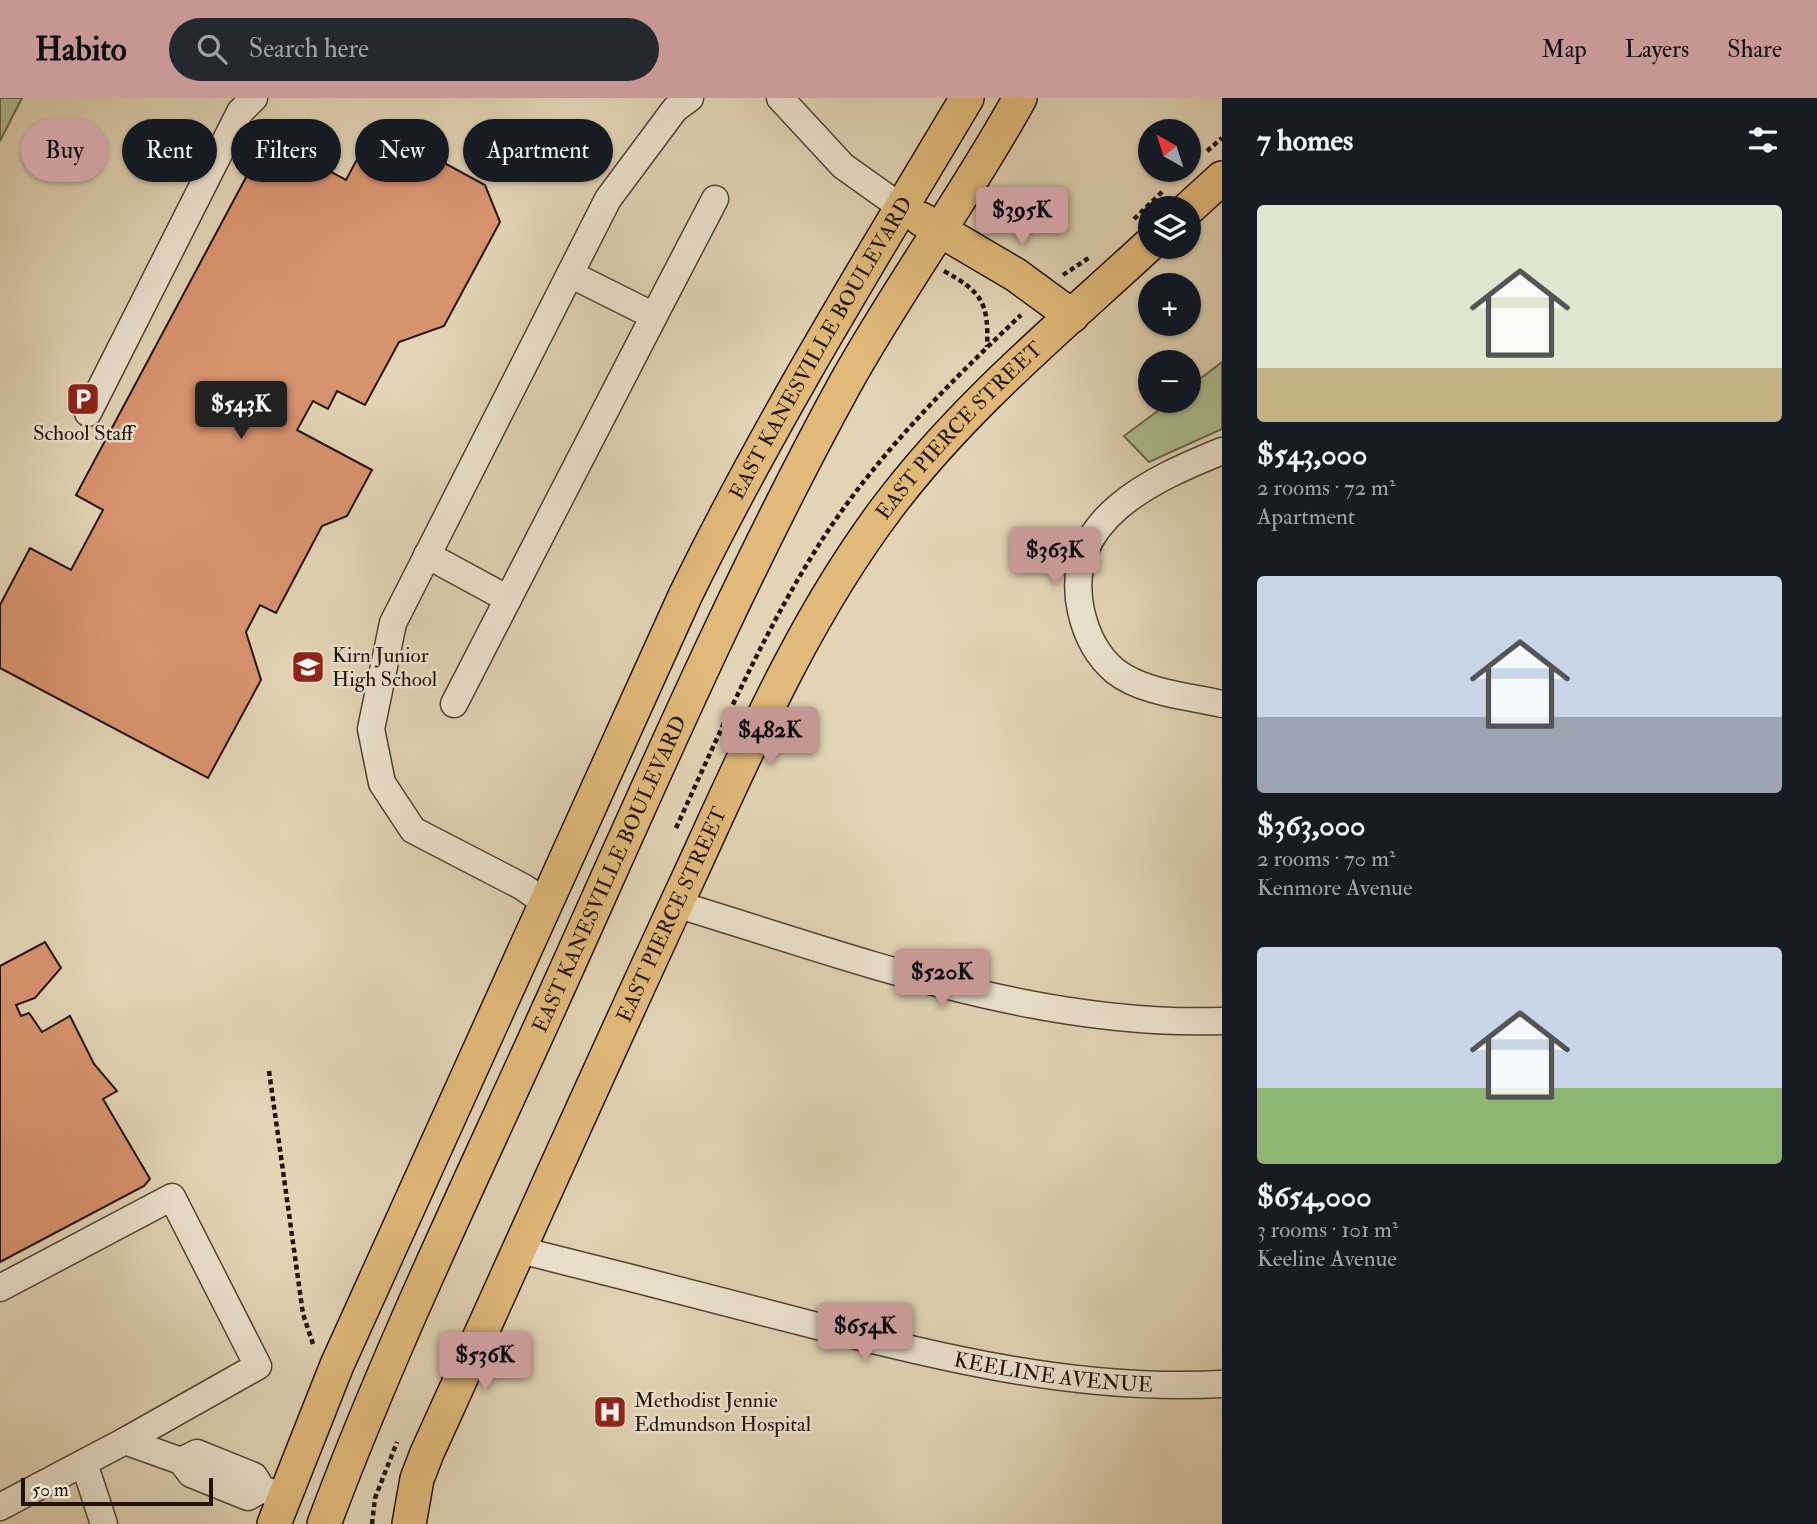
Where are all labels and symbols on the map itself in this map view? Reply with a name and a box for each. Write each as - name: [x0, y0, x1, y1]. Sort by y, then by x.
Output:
- north arrow: [1138, 119, 1200, 182]
- pin: $395K: [973, 188, 1071, 247]
- street label: EAST KANESVILLE BOULEVARD: [724, 192, 919, 504]
- street label: EAST PIERCE STREET: [870, 335, 1049, 525]
- parking icon: School Staff: [64, 380, 102, 418]
- pin: $543K: [192, 382, 290, 441]
- place label: School Staff: [33, 420, 137, 447]
- pin: $363K: [1006, 528, 1104, 587]
- place label: Kirn Junior High School: [332, 642, 438, 693]
- school or university icon: Kirn Junior High School: [289, 648, 327, 686]
- pin: $482K: [721, 708, 819, 767]
- street label: EAST KANESVILLE BOULEVARD: [527, 711, 693, 1037]
- street label: EAST PIERCE STREET: [611, 802, 733, 1027]
- pin: $520K: [893, 950, 991, 1009]
- pin: $654K: [816, 1304, 914, 1363]
- pin: $536K: [436, 1332, 534, 1392]
- street label: KEELINE AVENUE: [951, 1346, 1153, 1399]
- place label: Methodist Jennie Edmundson Hospital: [634, 1387, 812, 1438]
- hospital icon: Methodist Jennie Edmundson Hospital: [591, 1393, 629, 1431]
- scale bar: [21, 1475, 214, 1507]

